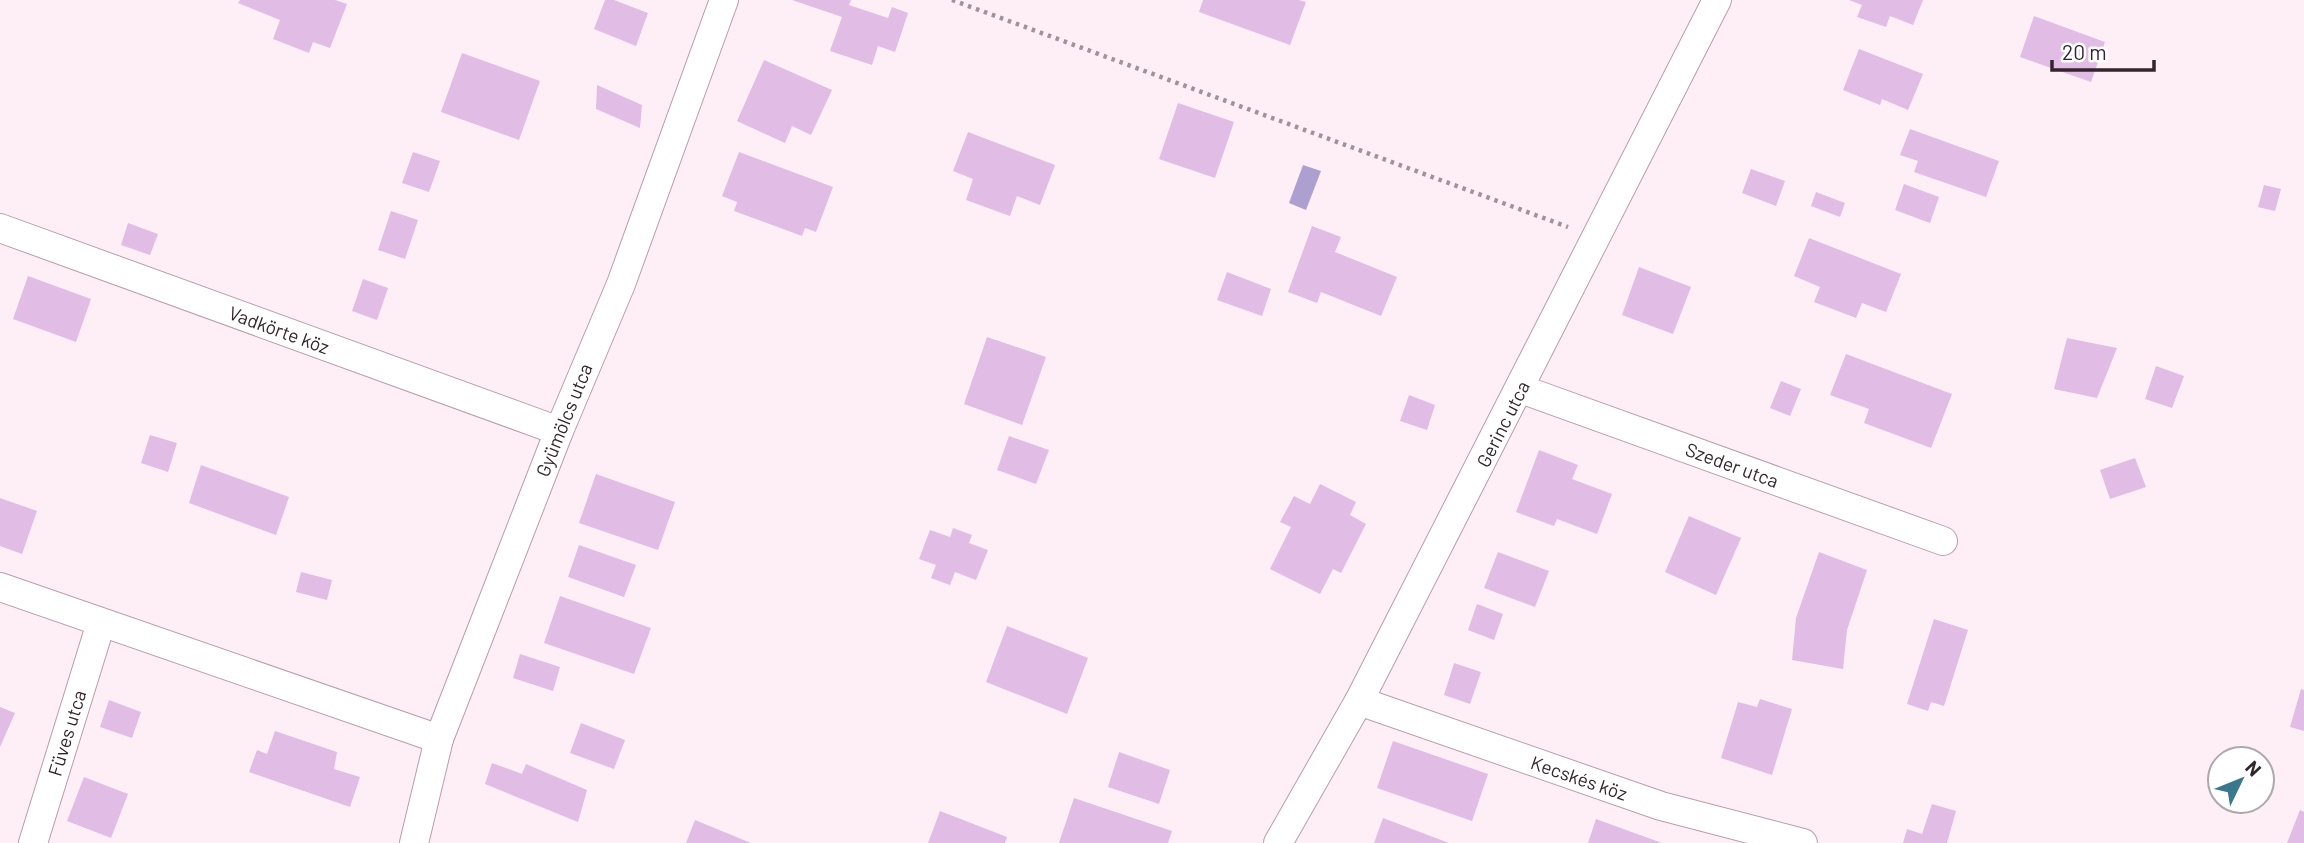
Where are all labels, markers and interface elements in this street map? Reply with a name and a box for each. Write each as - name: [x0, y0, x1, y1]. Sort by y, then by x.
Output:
- scale bar: [2052, 28, 2154, 72]
- text: 20 m: [2062, 39, 2107, 64]
- street label: Vadkörte köz: [226, 301, 333, 358]
- street label: Gyümölcs utca: [530, 360, 597, 480]
- street label: Gerinc utca: [1471, 377, 1534, 471]
- street label: Szeder utca: [1683, 437, 1782, 492]
- street label: Füves utca: [43, 687, 90, 779]
- north arrow: [2206, 745, 2276, 815]
- street label: Kecskés köz: [1528, 750, 1630, 805]
- text: N: [2241, 756, 2267, 781]

